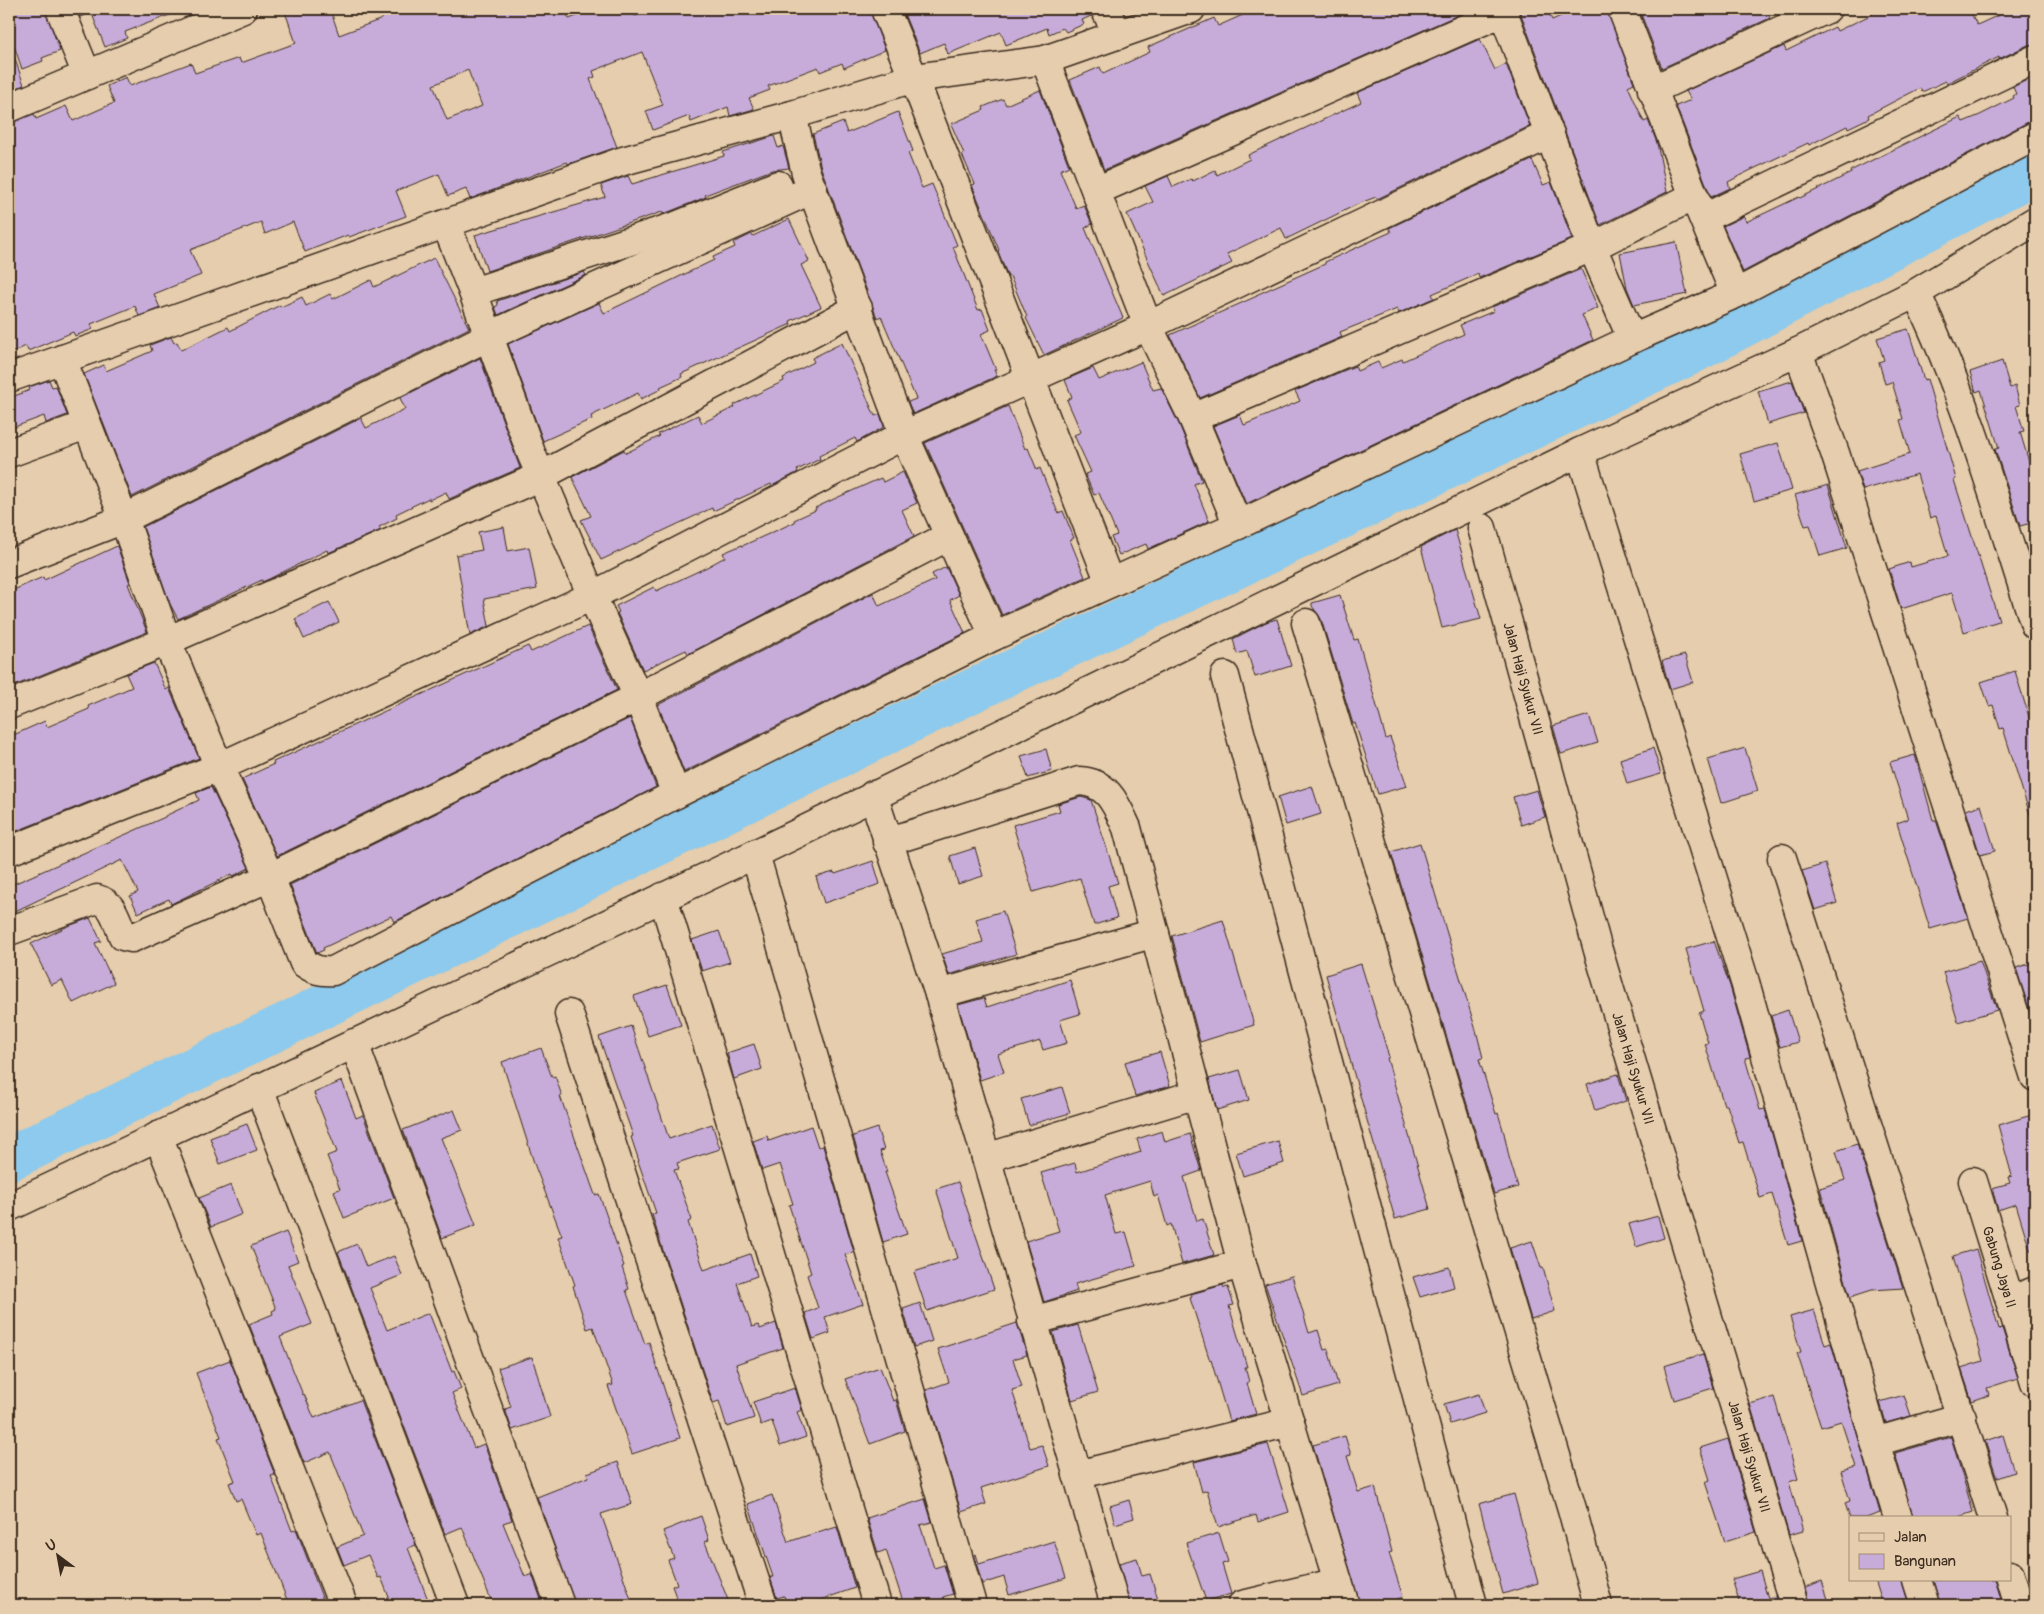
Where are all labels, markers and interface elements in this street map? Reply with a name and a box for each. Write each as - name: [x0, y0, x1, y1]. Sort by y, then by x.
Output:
- street label: Jalan Haji Syukur VII: [1499, 620, 1546, 737]
- street label: Jalan Haji Syukur VII: [1608, 1010, 1658, 1126]
- street label: Gabung Jaya II: [1978, 1224, 2020, 1310]
- street label: Jalan Haji Syukur VII: [1724, 1398, 1774, 1514]
- legend: [1849, 1516, 2012, 1582]
- text: Jalan: [1894, 1528, 1927, 1547]
- north arrow: [32, 1532, 82, 1582]
- text: U: [43, 1536, 60, 1555]
- text: Bangunan: [1894, 1552, 1956, 1571]

